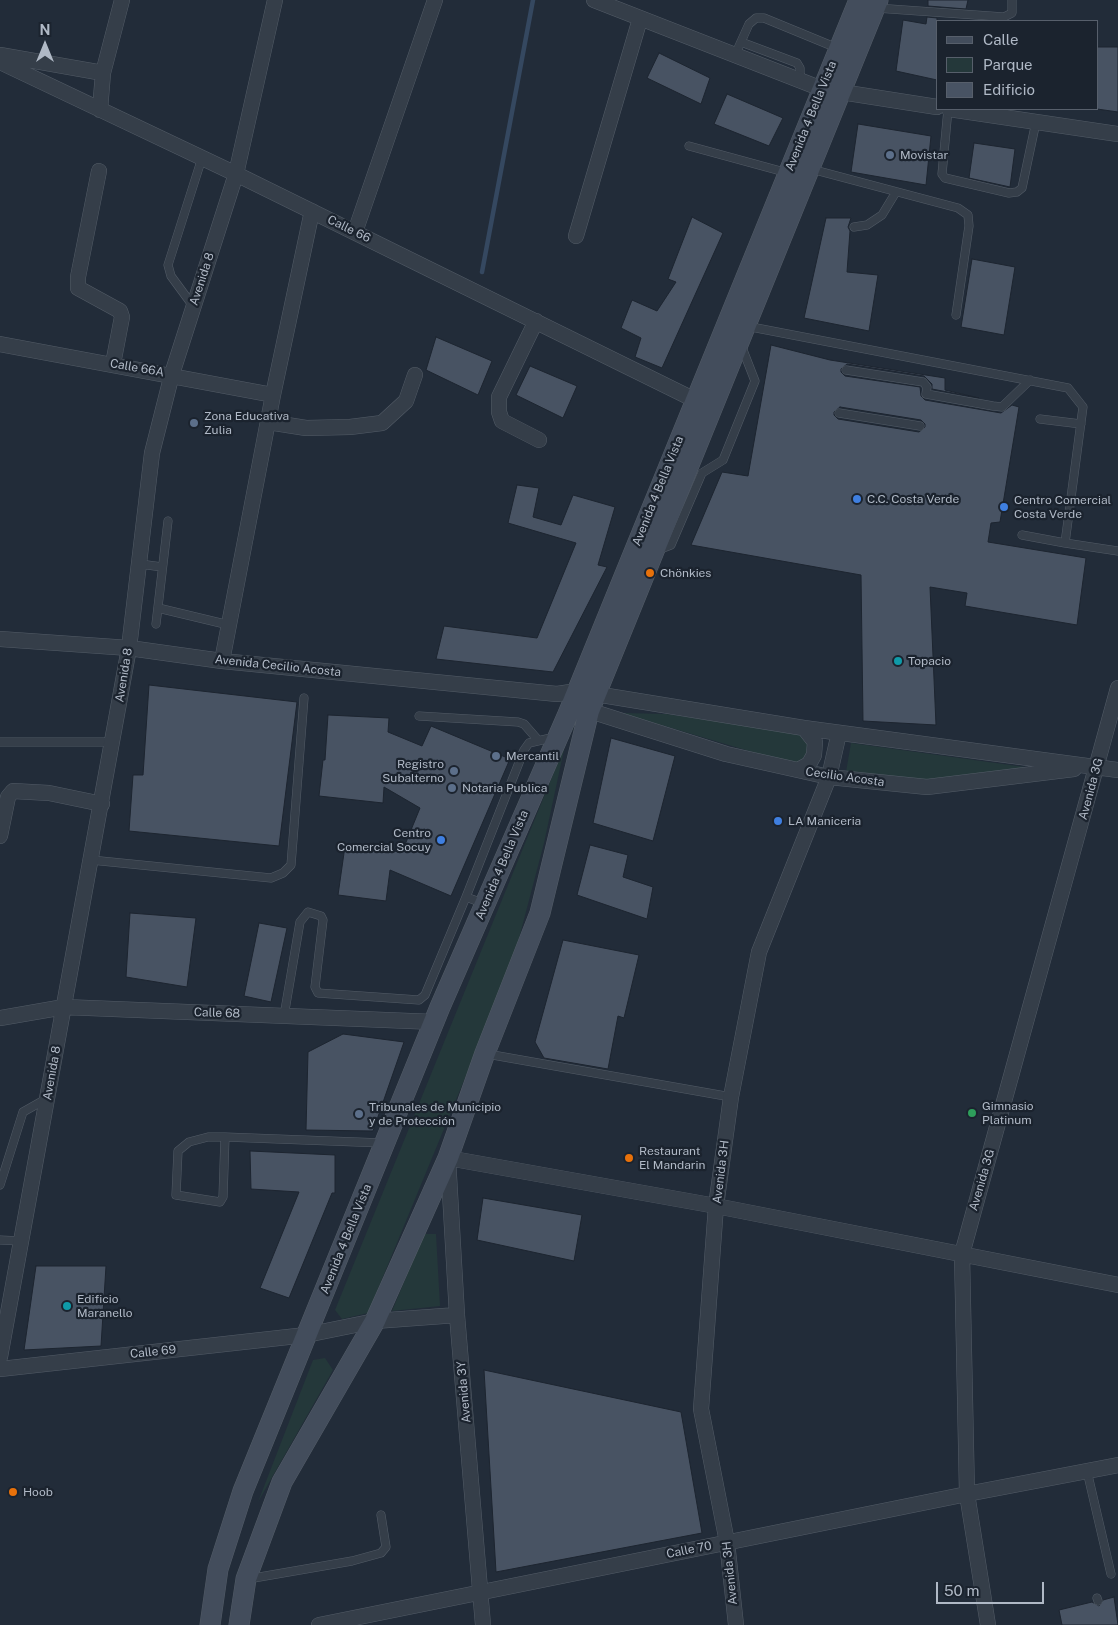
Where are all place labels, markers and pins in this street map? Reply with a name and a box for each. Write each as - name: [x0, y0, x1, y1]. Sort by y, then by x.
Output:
- place label: Movistar: [900, 148, 948, 162]
- marker: Movistar: [884, 149, 896, 161]
- place label: Zona Educativa Zulia: [204, 409, 289, 437]
- marker: Zona Educativa Zulia: [188, 417, 200, 429]
- place label: C.C. Costa Verde: [867, 492, 959, 506]
- marker: C.C. Costa Verde: [851, 493, 863, 505]
- place label: Centro Comercial Costa Verde: [1014, 493, 1111, 521]
- marker: Centro Comercial Costa Verde: [998, 501, 1010, 513]
- place label: Chönkies: [660, 566, 711, 580]
- marker: Chönkies: [644, 567, 656, 579]
- place label: Topacio: [908, 654, 951, 668]
- marker: Topacio: [892, 655, 904, 667]
- place label: Mercantil: [506, 749, 559, 763]
- marker: Mercantil: [490, 750, 502, 762]
- place label: Registro Subalterno: [382, 757, 444, 785]
- marker: Registro Subalterno: [448, 765, 460, 777]
- place label: Notaria Publica: [462, 781, 547, 795]
- marker: Notaria Publica: [446, 782, 458, 794]
- place label: LA Maniceria: [788, 814, 861, 828]
- marker: LA Maniceria: [772, 815, 784, 827]
- place label: Centro Comercial Socuy: [337, 826, 431, 854]
- marker: Centro Comercial Socuy: [435, 834, 447, 846]
- place label: Gimnasio Platinum: [982, 1099, 1034, 1127]
- place label: Tribunales de Municipio y de Protección: [369, 1100, 501, 1128]
- marker: Gimnasio Platinum: [966, 1107, 978, 1119]
- marker: Tribunales de Municipio y de Protección: [353, 1108, 365, 1120]
- place label: Restaurant El Mandarin: [639, 1144, 705, 1172]
- marker: Restaurant El Mandarin: [623, 1152, 635, 1164]
- place label: Edificio Maranello: [77, 1292, 133, 1320]
- marker: Edificio Maranello: [61, 1300, 73, 1312]
- place label: Hoob: [23, 1485, 53, 1499]
- marker: Hoob: [7, 1486, 19, 1498]

